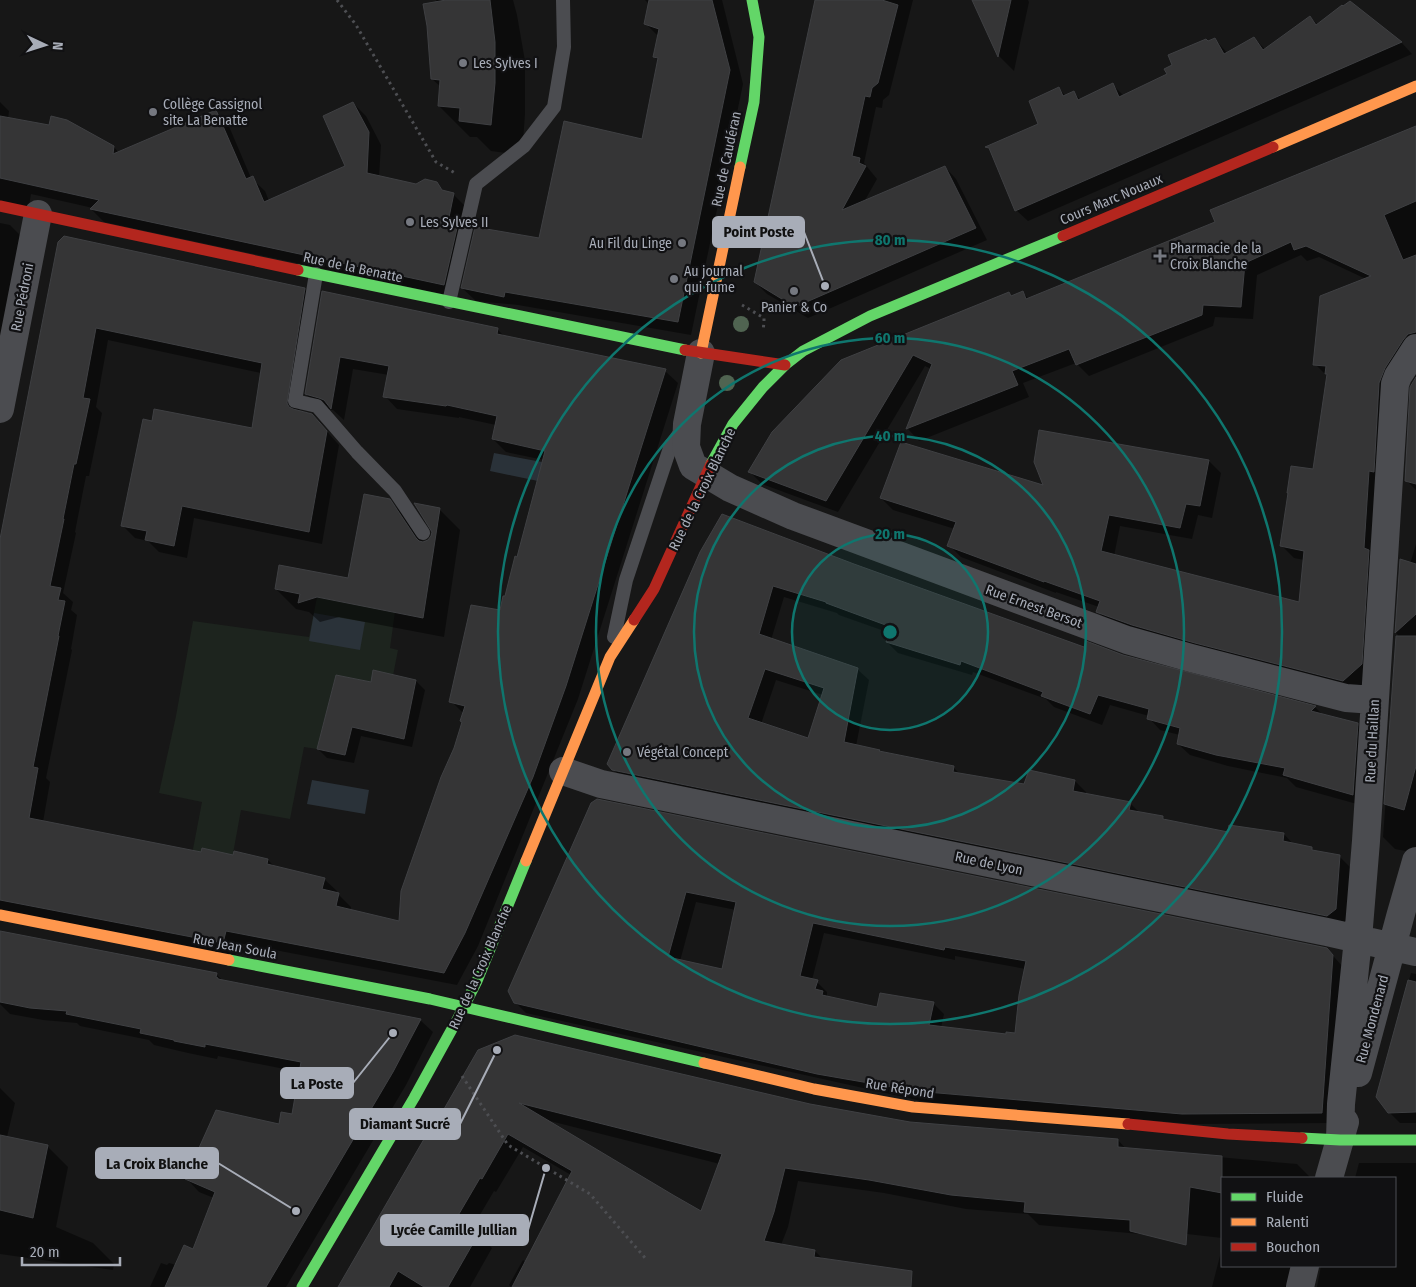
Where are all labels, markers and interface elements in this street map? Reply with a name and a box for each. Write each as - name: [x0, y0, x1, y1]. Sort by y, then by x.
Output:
- north arrow: [20, 20, 70, 70]
- text: N: [49, 41, 66, 51]
- place label: Les Sylves I: [473, 55, 538, 72]
- marker: Les Sylves I: [457, 57, 469, 69]
- place label: Collège Cassignol site La Benatte: [163, 96, 262, 129]
- marker: Collège Cassignol site La Benatte: [147, 106, 159, 118]
- street label: Rue de Caudéran: [708, 110, 745, 208]
- street label: Cours Marc Nouaux: [1057, 170, 1166, 229]
- place label: Les Sylves II: [420, 214, 488, 231]
- marker: Les Sylves II: [404, 216, 416, 228]
- callout: Point Poste: [713, 217, 804, 247]
- text: Point Poste: [724, 223, 795, 241]
- text: 80 m: [875, 231, 905, 249]
- place label: Au Fil du Linge: [589, 235, 672, 252]
- marker: Au Fil du Linge: [676, 237, 688, 249]
- place label: Pharmacie de la Croix Blanche: [1170, 240, 1262, 273]
- street label: Rue de la Benatte: [302, 249, 404, 286]
- marker: Pharmacie de la Croix Blanche: [1154, 250, 1166, 262]
- street label: Rue Pédroni: [8, 261, 37, 333]
- place label: Au journal qui fume: [684, 263, 743, 296]
- marker: Au journal qui fume: [668, 273, 680, 285]
- marker: Panier & Co: [788, 285, 800, 297]
- place label: Panier & Co: [761, 299, 827, 316]
- text: 60 m: [875, 329, 905, 347]
- street label: Rue de la Croix Blanche: [665, 425, 740, 553]
- text: 40 m: [875, 427, 905, 445]
- text: 20 m: [874, 525, 905, 543]
- street label: Rue Ernest Bersot: [983, 581, 1085, 632]
- centre of rings: [881, 623, 899, 641]
- street label: Rue du Haillan: [1362, 699, 1383, 783]
- place label: Végétal Concept: [637, 744, 729, 761]
- marker: Végétal Concept: [621, 746, 633, 758]
- street label: Rue de Lyon: [953, 848, 1024, 879]
- street label: Rue de la Croix Blanche: [445, 902, 516, 1032]
- street label: Rue Jean Soula: [191, 930, 279, 963]
- street label: Rue Mondenard: [1353, 973, 1392, 1065]
- callout: La Poste: [281, 1068, 353, 1098]
- text: La Poste: [291, 1075, 344, 1093]
- street label: Rue Répond: [864, 1075, 935, 1102]
- callout: Diamant Sucré: [350, 1109, 460, 1139]
- text: Diamant Sucré: [360, 1115, 450, 1133]
- callout: La Croix Blanche: [96, 1148, 218, 1178]
- text: La Croix Blanche: [106, 1155, 208, 1173]
- legend: [1221, 1177, 1396, 1267]
- text: Fluide: [1266, 1188, 1303, 1206]
- text: Ralenti: [1266, 1213, 1309, 1231]
- callout: Lycée Camille Jullian: [381, 1215, 528, 1245]
- text: Lycée Camille Jullian: [391, 1221, 517, 1239]
- scale bar: [22, 1234, 120, 1266]
- text: Bouchon: [1266, 1238, 1320, 1256]
- text: 20 m: [30, 1243, 60, 1261]

